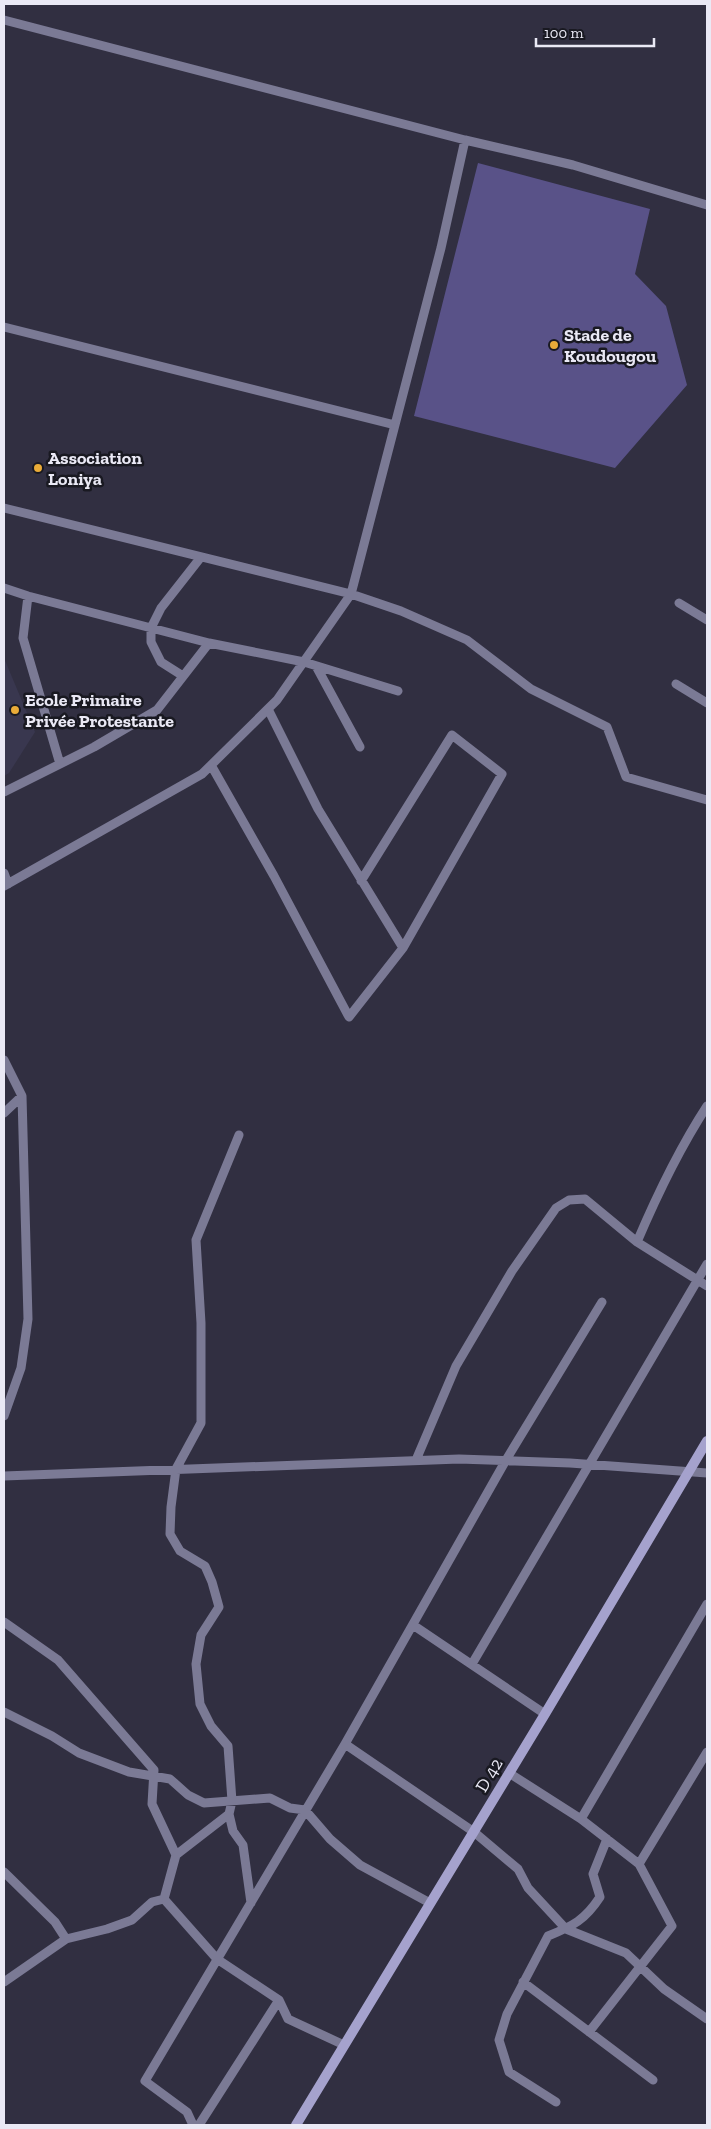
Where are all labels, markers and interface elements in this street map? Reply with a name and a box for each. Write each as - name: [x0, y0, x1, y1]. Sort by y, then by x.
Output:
- scale bar: [536, 15, 654, 47]
- text: 100 m: [544, 24, 583, 42]
- place label: Stade de Koudougou: [564, 324, 657, 367]
- marker: Stade de Koudougou: [548, 339, 560, 351]
- place label: Association Loniya: [48, 447, 142, 490]
- marker: Association Loniya: [32, 462, 44, 474]
- place label: Ecole Primaire Privée Protestante: [25, 689, 174, 732]
- marker: Ecole Primaire Privée Protestante: [9, 704, 21, 716]
- street label: D 42: [470, 1754, 508, 1796]

